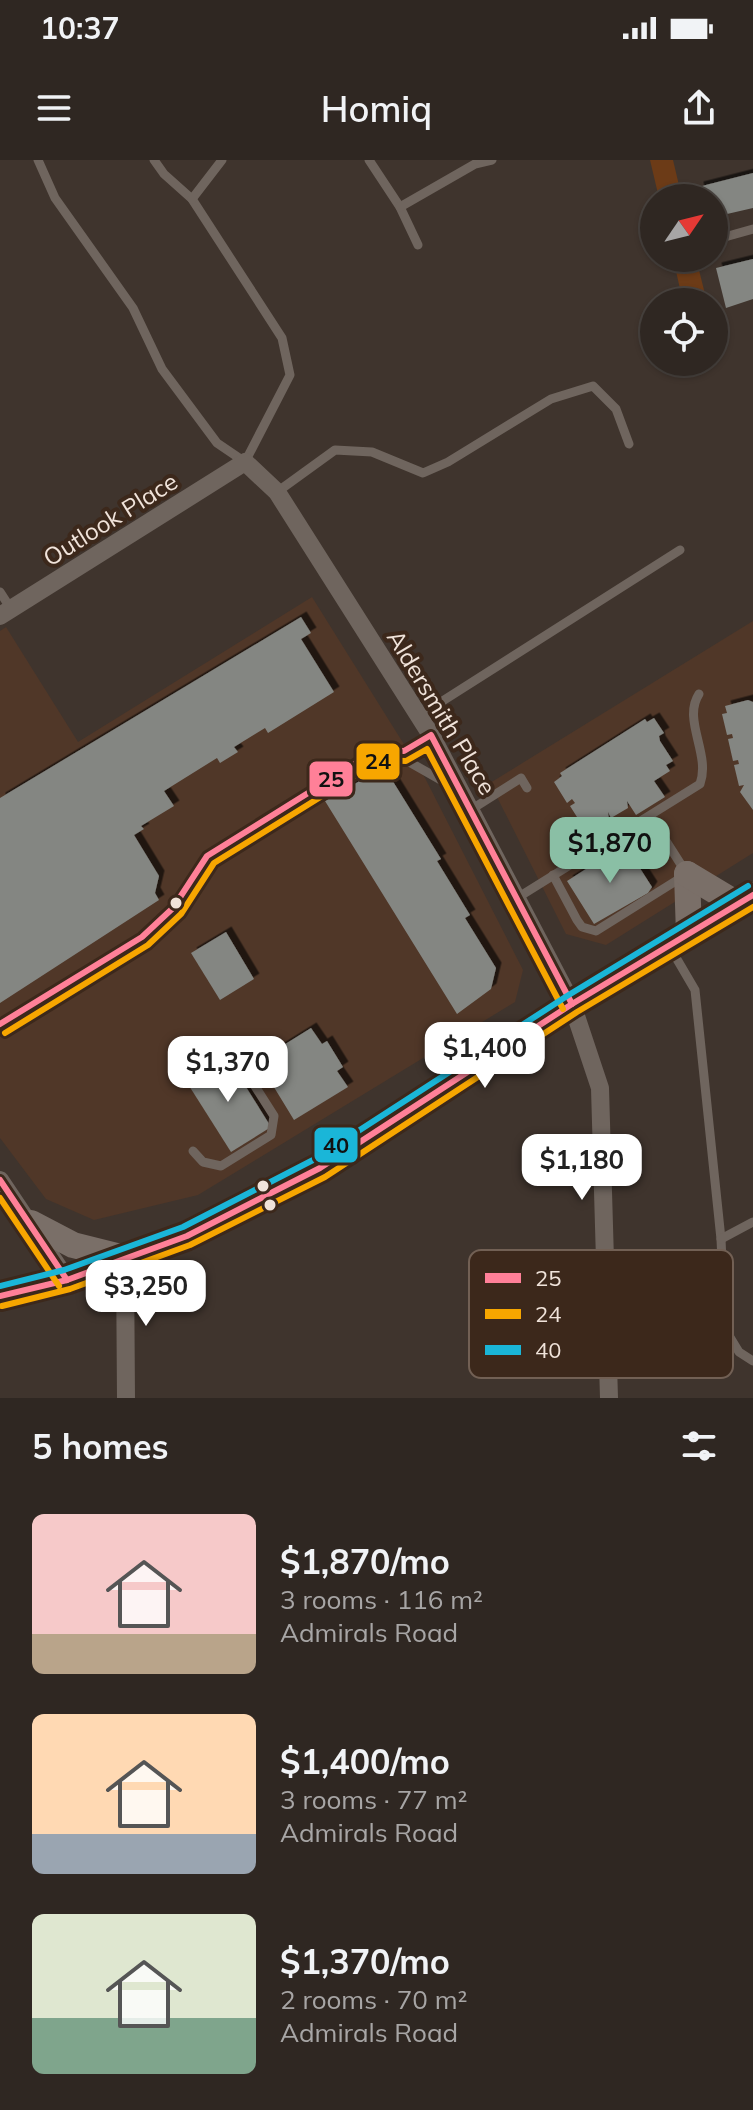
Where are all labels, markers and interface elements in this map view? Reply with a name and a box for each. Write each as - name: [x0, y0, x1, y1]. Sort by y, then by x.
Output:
- text: 10:37: [40, 9, 119, 47]
- icon: menu: [32, 86, 76, 130]
- text: Homiq: [321, 86, 432, 131]
- icon: share: [677, 86, 721, 130]
- north arrow: [640, 184, 728, 272]
- map controls: [640, 184, 728, 376]
- button: locate: [640, 288, 728, 376]
- street label: Outlook Place: [37, 466, 183, 572]
- street label: Aldersmith Place: [381, 624, 503, 800]
- line badge: 24: [355, 742, 401, 781]
- text: 24: [365, 747, 391, 775]
- line badge: 25: [308, 760, 354, 798]
- text: 25: [318, 765, 344, 793]
- pin: $1,870: [545, 817, 675, 885]
- text: $1,870: [568, 826, 652, 859]
- unlabelled marker: [168, 895, 184, 911]
- pin: $1,400: [420, 1022, 550, 1090]
- text: $1,400: [443, 1031, 527, 1064]
- pin: $1,370: [163, 1036, 293, 1104]
- text: $1,370: [186, 1045, 270, 1078]
- line badge: 40: [313, 1126, 359, 1164]
- text: 40: [323, 1131, 349, 1159]
- pin: $1,180: [517, 1134, 647, 1202]
- text: $1,180: [540, 1143, 624, 1176]
- unlabelled marker: [255, 1178, 271, 1194]
- unlabelled marker: [262, 1197, 278, 1213]
- legend: [469, 1250, 733, 1378]
- pin: $3,250: [81, 1260, 211, 1328]
- text: 25: [535, 1264, 561, 1292]
- text: $3,250: [104, 1269, 188, 1302]
- text: 24: [535, 1300, 561, 1328]
- text: 40: [535, 1336, 561, 1364]
- icon: filters: [677, 1424, 721, 1468]
- text: 5 homes: [32, 1425, 169, 1468]
- text: $1,870/mo: [280, 1540, 450, 1583]
- icon: home: [96, 1546, 192, 1642]
- text: 3 rooms · 116 m²: [280, 1583, 483, 1616]
- text: Admirals Road: [280, 1616, 458, 1649]
- text: $1,400/mo: [280, 1740, 450, 1783]
- icon: home: [96, 1746, 192, 1842]
- text: 3 rooms · 77 m²: [280, 1783, 467, 1816]
- text: Admirals Road: [280, 1816, 458, 1849]
- text: $1,370/mo: [280, 1940, 450, 1983]
- icon: home: [96, 1946, 192, 2042]
- text: 2 rooms · 70 m²: [280, 1983, 467, 2016]
- text: Admirals Road: [280, 2016, 458, 2049]

